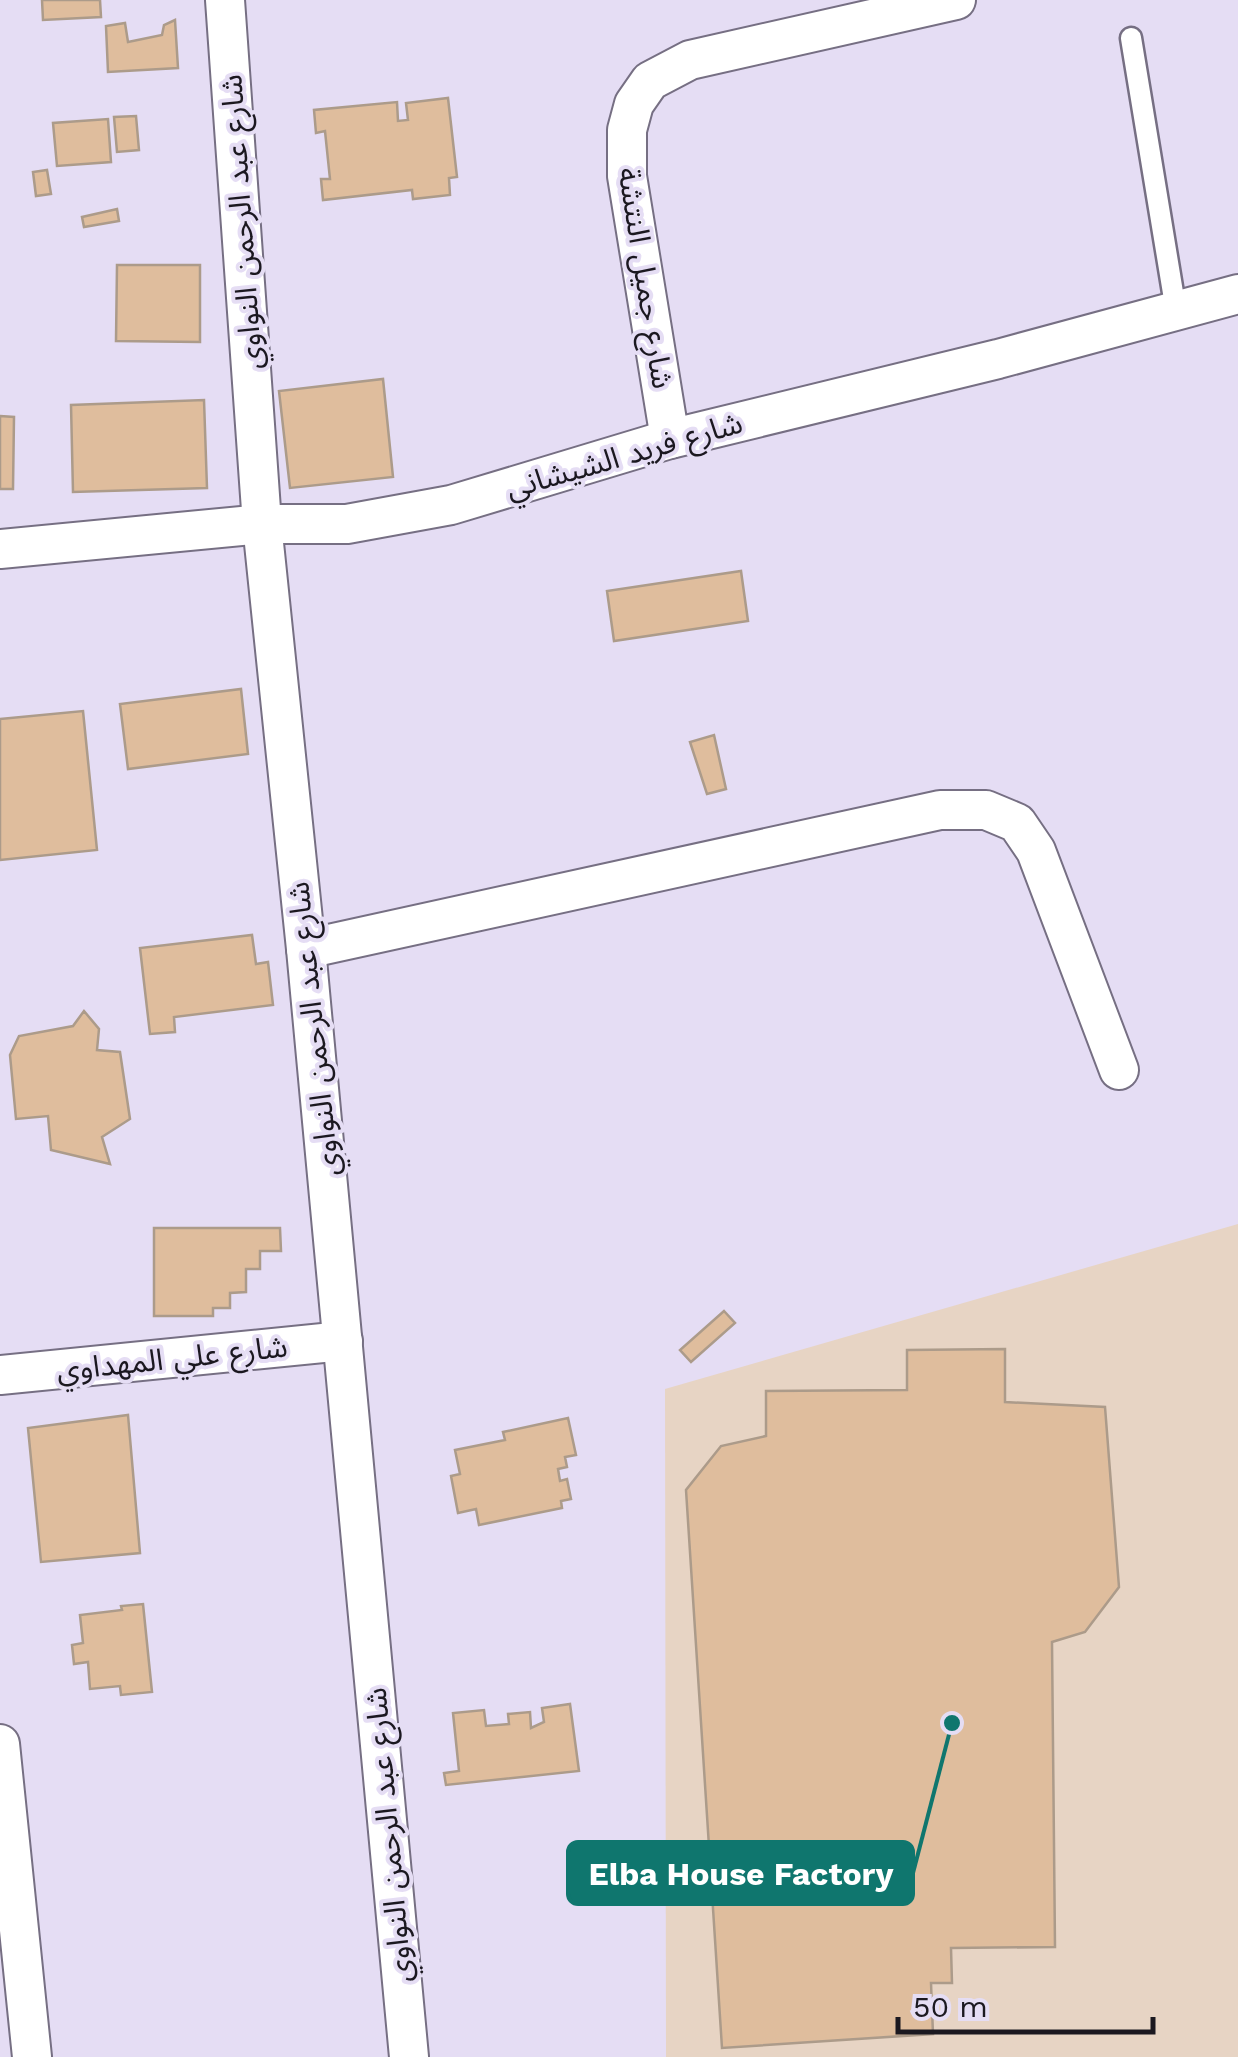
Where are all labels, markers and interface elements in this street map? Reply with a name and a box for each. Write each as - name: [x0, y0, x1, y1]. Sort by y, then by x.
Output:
- street label: شارع عبد الرحمن النواوي: [213, 73, 275, 371]
- street label: شارع جميل النتشة: [606, 165, 681, 392]
- street label: شارع فريد الشيشاني: [502, 405, 748, 511]
- street label: شارع عبد الرحمن النواوي: [280, 879, 352, 1178]
- street label: شارع علي المهداوي: [55, 1328, 290, 1393]
- street label: شارع عبد الرحمن النواوي: [358, 1686, 424, 1984]
- callout: Elba House Factory: [568, 1842, 913, 1904]
- text: Elba House Factory: [589, 1855, 894, 1893]
- scale bar: [898, 1972, 1153, 2034]
- text: 50 m: [913, 1989, 988, 2024]

